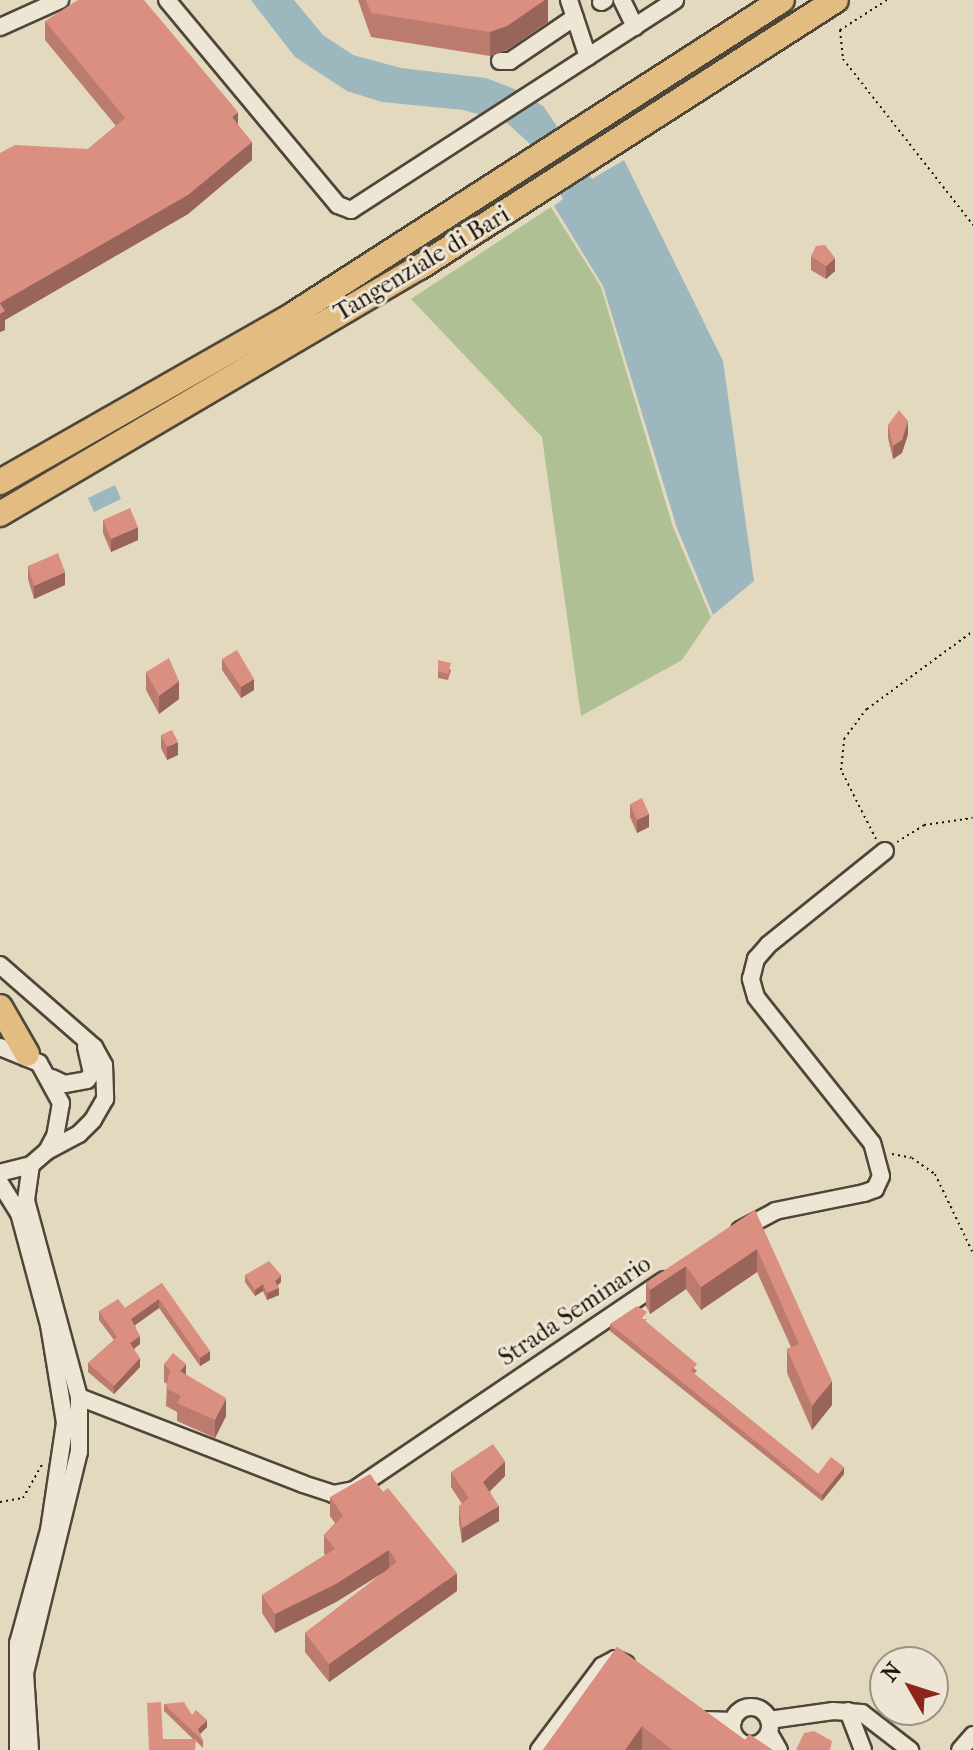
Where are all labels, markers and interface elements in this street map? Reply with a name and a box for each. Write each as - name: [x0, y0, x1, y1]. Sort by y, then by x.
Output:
- street label: Tangenziale di Bari: [329, 200, 515, 328]
- street label: Strada Seminario: [493, 1250, 657, 1372]
- north arrow: [869, 1646, 949, 1726]
- text: N: [877, 1657, 907, 1687]

